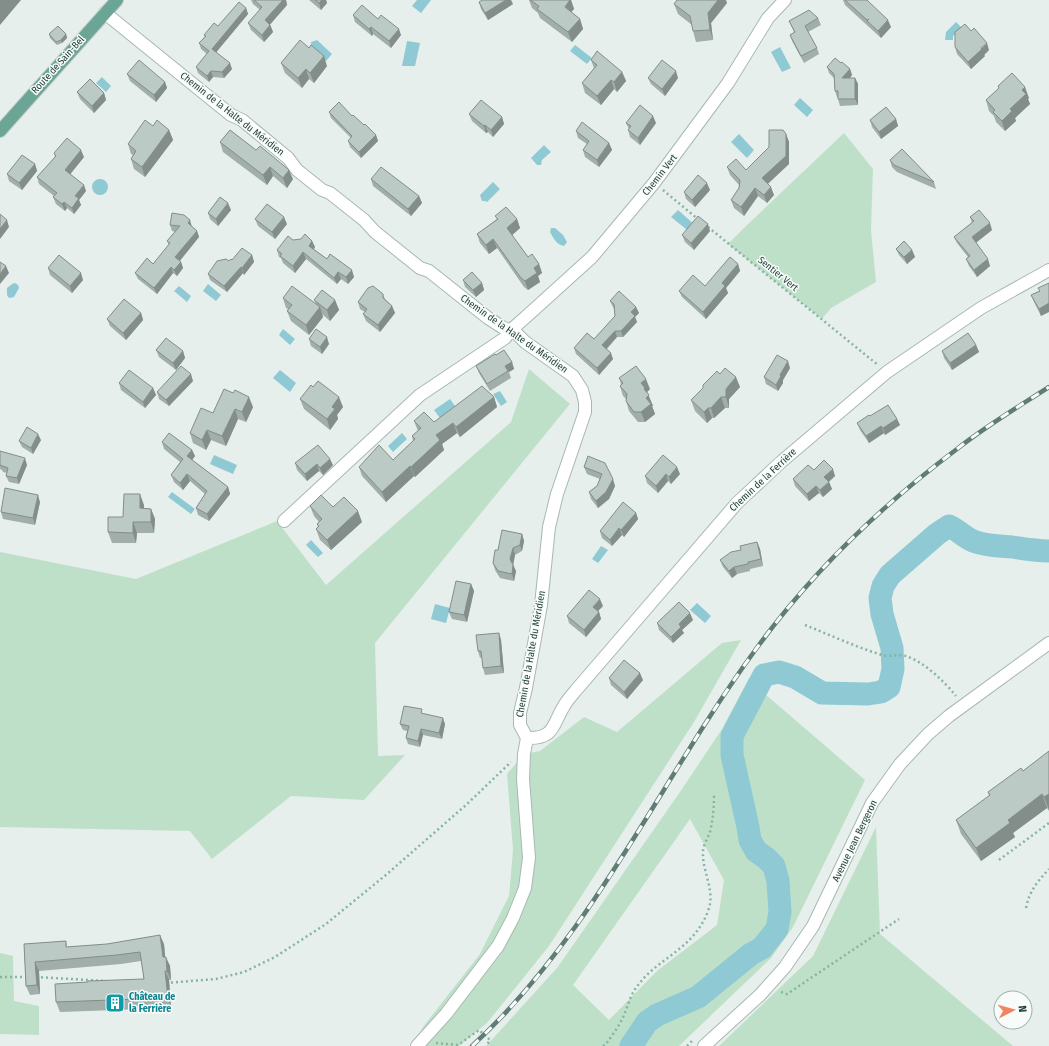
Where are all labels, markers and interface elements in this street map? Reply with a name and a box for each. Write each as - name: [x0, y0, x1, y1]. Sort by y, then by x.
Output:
- street label: Route de Sain-Bel: [29, 34, 87, 96]
- street label: Chemin de la Halte du Méridien: [178, 70, 286, 158]
- street label: Chemin Vert: [640, 151, 680, 198]
- street label: Sentier Vert: [755, 254, 801, 294]
- street label: Chemin de la Halte du Méridien: [458, 292, 570, 376]
- street label: Chemin de la Ferrière: [727, 446, 799, 514]
- street label: Chemin de la Halte du Méridien: [514, 590, 548, 718]
- street label: Avenue Jean Bergeron: [830, 798, 880, 884]
- north arrow: [993, 990, 1033, 1030]
- place label: Château de la Ferrière: [129, 991, 175, 1015]
- building icon: Château de la Ferrière: [104, 992, 126, 1014]
- text: N: [1016, 1005, 1029, 1013]

